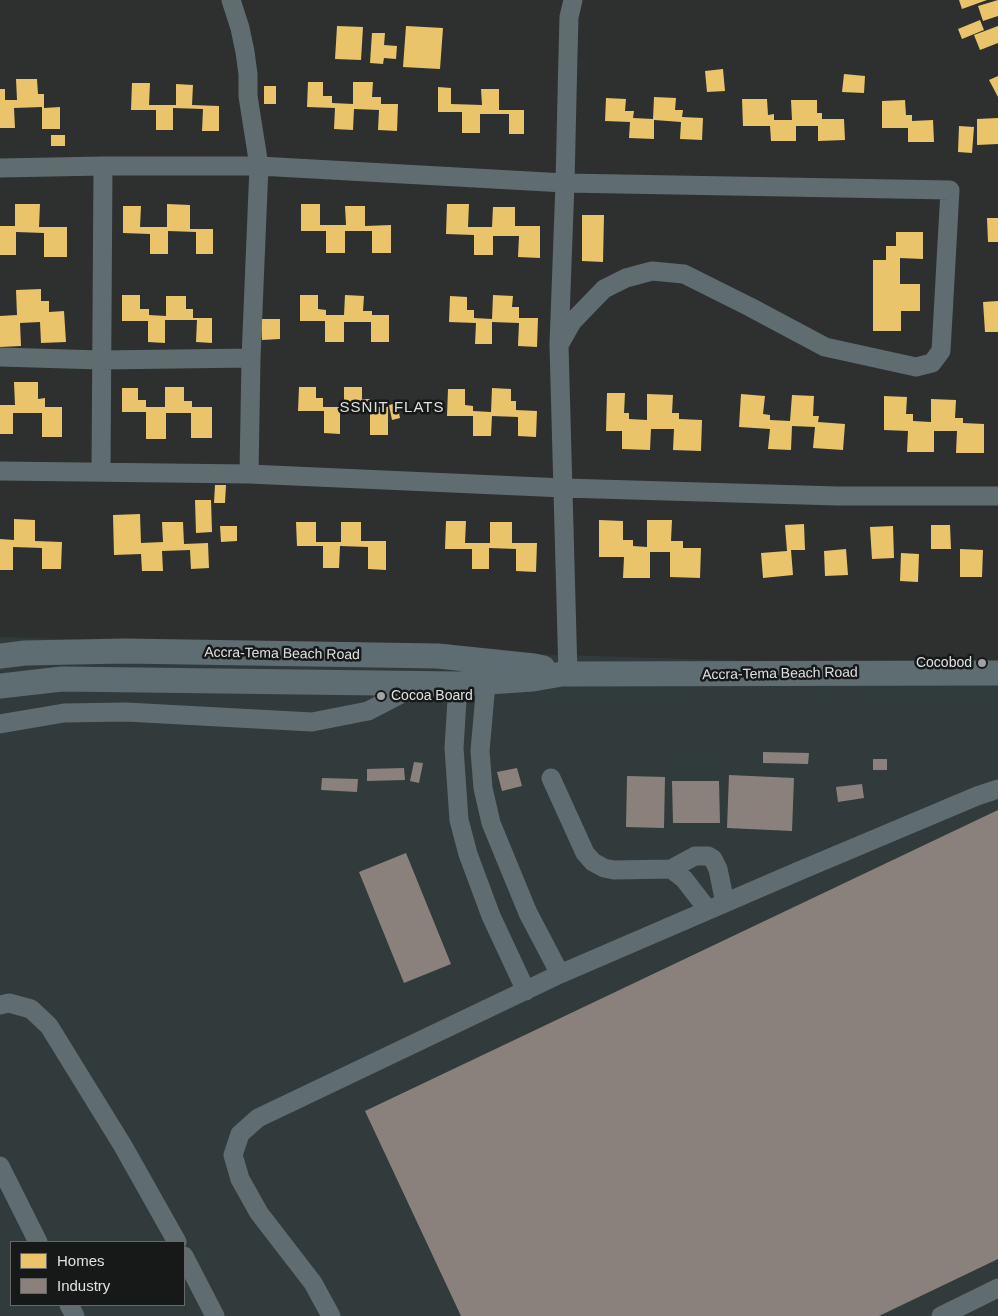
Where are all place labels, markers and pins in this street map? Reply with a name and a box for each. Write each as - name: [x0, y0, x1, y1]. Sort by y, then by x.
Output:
- place label: Cocobod: [916, 655, 972, 671]
- marker: Cocobod: [976, 657, 988, 669]
- place label: Cocoa Board: [391, 688, 473, 704]
- marker: Cocoa Board: [375, 690, 387, 702]

